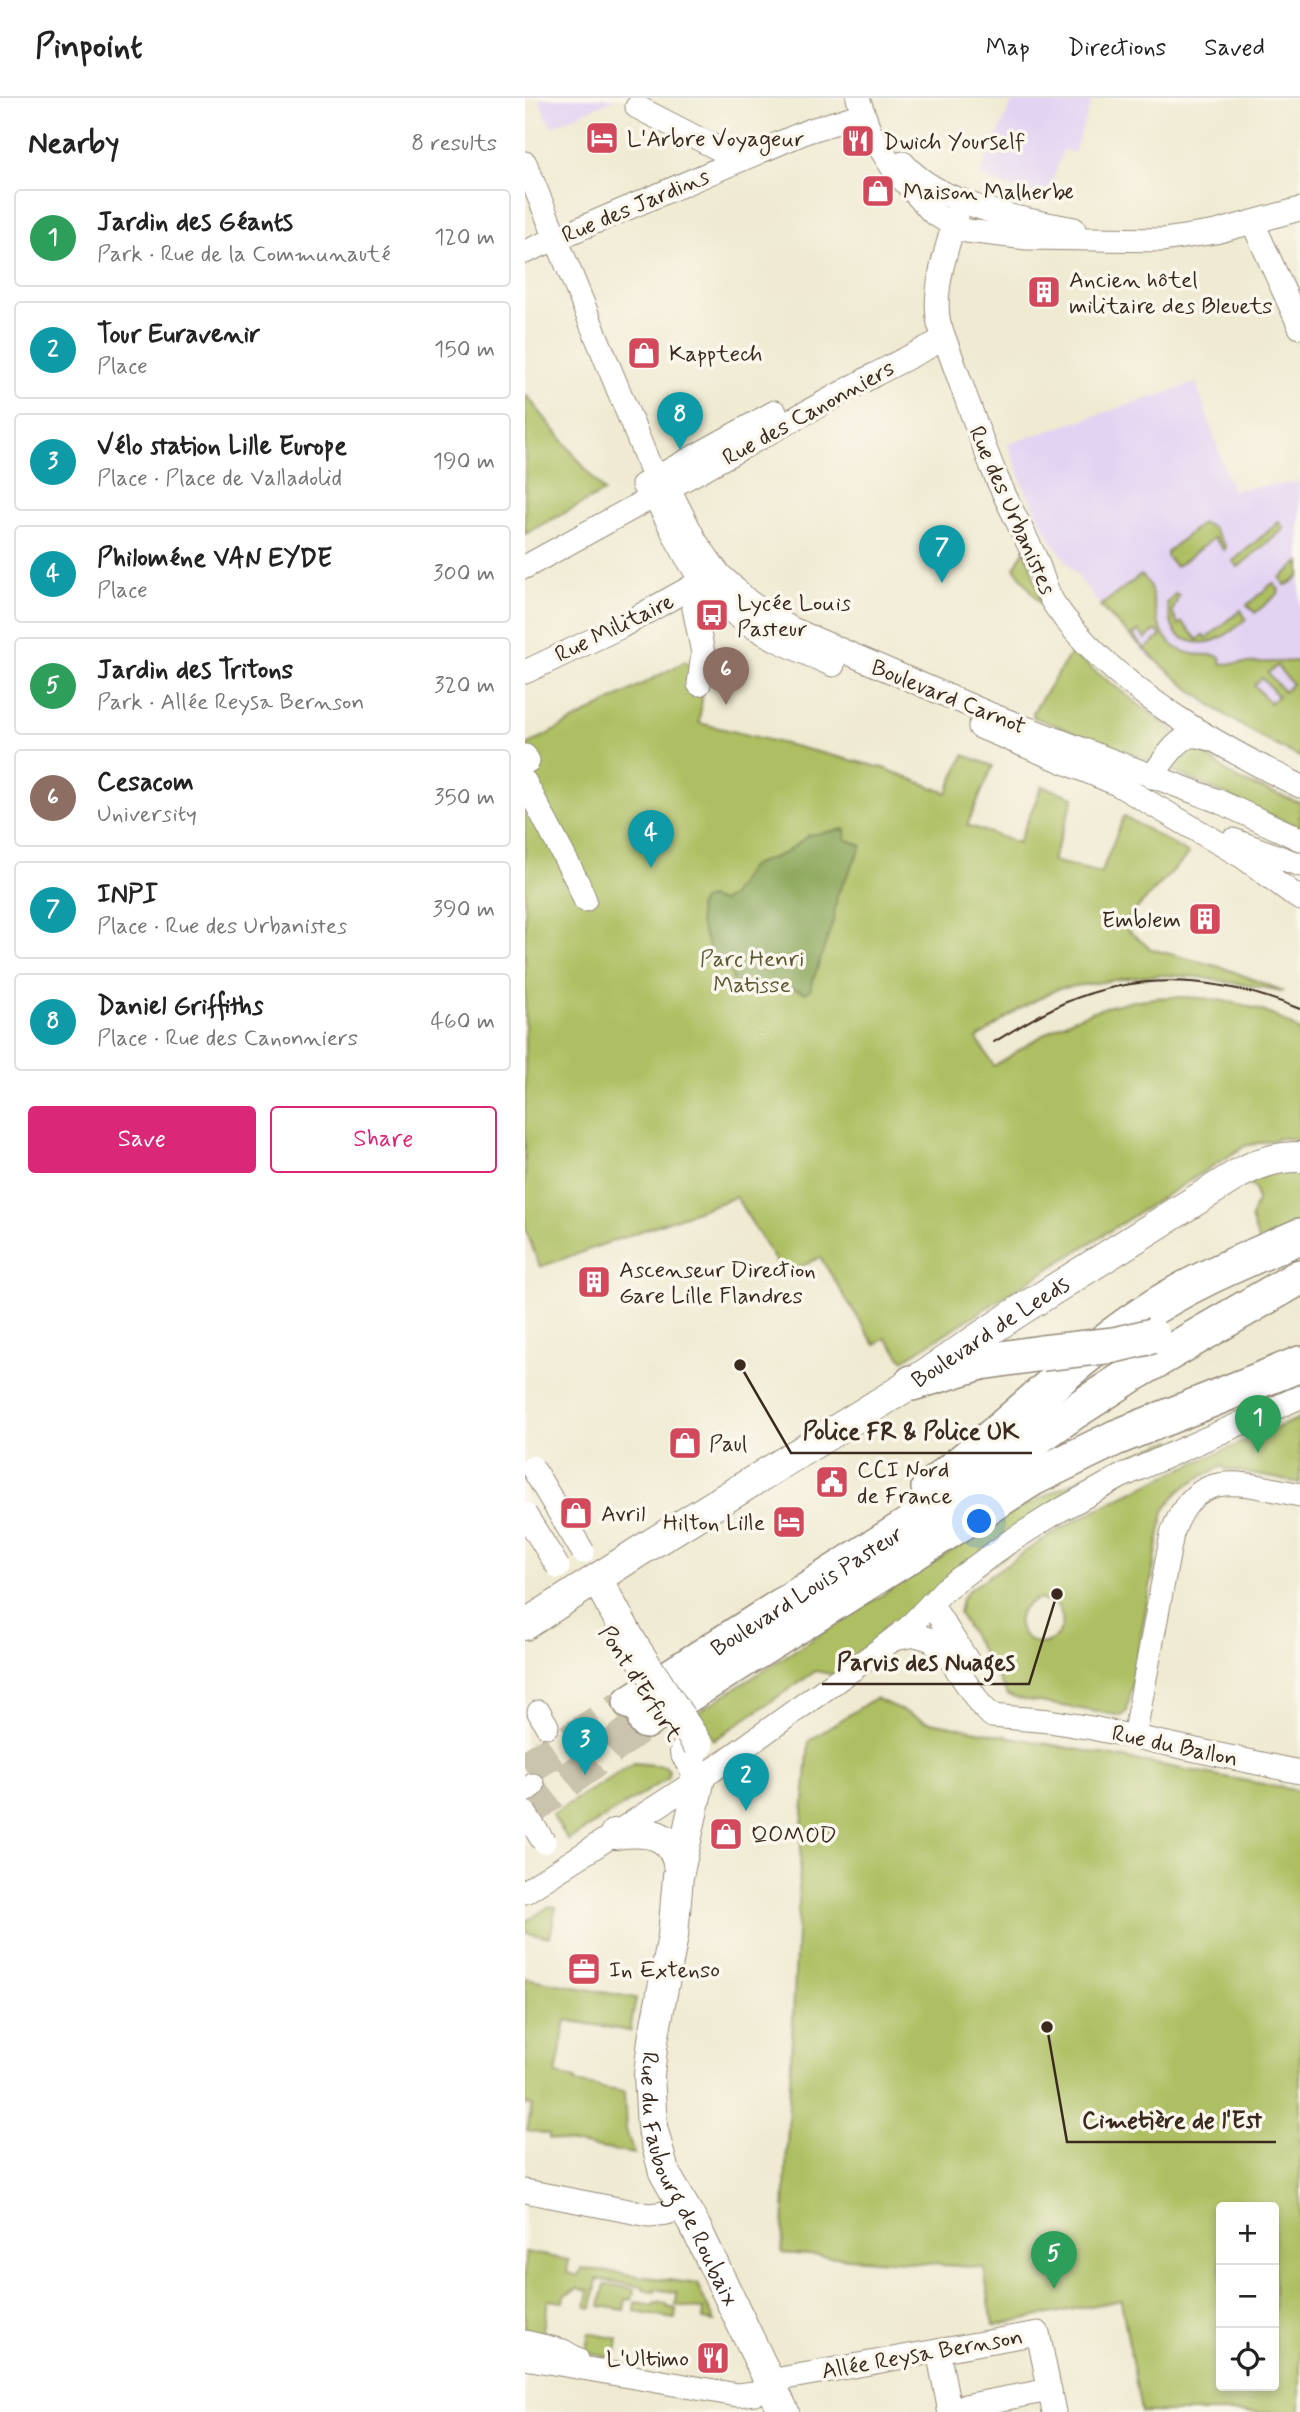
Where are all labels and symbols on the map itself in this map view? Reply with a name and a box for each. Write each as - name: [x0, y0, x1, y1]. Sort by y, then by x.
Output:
- hotel icon: L'Arbre Voyageur: [583, 119, 621, 157]
- restaurant icon: Dwich Yourself: [839, 122, 877, 160]
- place label: L'Arbre Voyageur: [627, 125, 805, 157]
- place label: Dwich Yourself: [883, 128, 1025, 158]
- street label: Rue des Jardins: [558, 162, 714, 251]
- shop icon: Maison Malherbe: [859, 172, 897, 210]
- place label: Maison Malherbe: [903, 178, 1074, 208]
- place label: Ancien hôtel militaire des Bleuets: [1069, 266, 1273, 322]
- building icon: Ancien hôtel militaire des Bleuets: [1025, 273, 1063, 311]
- shop icon: Kapptech: [625, 334, 663, 372]
- place label: Kapptech: [669, 340, 763, 370]
- street label: Rue des Canonniers: [717, 354, 900, 474]
- pin: 8: [657, 392, 703, 450]
- street label: Rue des Urbanistes: [960, 422, 1062, 600]
- pin: 7: [919, 525, 965, 583]
- street label: Rue Militaire: [550, 587, 680, 671]
- place label: Lycée Louis Pasteur: [737, 589, 851, 645]
- bus stop icon: Lycée Louis Pasteur: [693, 596, 731, 634]
- pin: 6: [703, 647, 749, 705]
- street label: Boulevard Carnot: [866, 653, 1030, 743]
- pin: 4: [628, 810, 674, 868]
- building icon: Emblem: [1186, 900, 1224, 938]
- place label: Emblem: [1102, 906, 1181, 936]
- park label: Parc Henri Matisse: [700, 945, 804, 1001]
- place label: Ascenseur Direction Gare Lille Flandres: [619, 1256, 816, 1312]
- building icon: Ascenseur Direction Gare Lille Flandres: [575, 1263, 613, 1301]
- street label: Boulevard de Leeds: [906, 1270, 1076, 1396]
- pin: 1: [1235, 1395, 1281, 1453]
- callout: Police FR & Police UK: [791, 1408, 1032, 1453]
- text: Police FR & Police UK: [803, 1417, 1020, 1448]
- shop icon: Paul: [666, 1424, 704, 1462]
- place label: Paul: [709, 1430, 747, 1460]
- place label: CCI Nord de France: [857, 1456, 952, 1512]
- public building icon: CCI Nord de France: [813, 1463, 851, 1501]
- shop icon: Avril: [557, 1494, 595, 1532]
- place label: Avril: [601, 1500, 645, 1530]
- hotel icon: Hilton Lille: [770, 1503, 808, 1541]
- your location: [962, 1504, 996, 1538]
- place label: Hilton Lille: [663, 1509, 765, 1539]
- street label: Boulevard Louis Pasteur: [706, 1519, 909, 1664]
- street label: Pont d'Erfurt: [591, 1620, 688, 1748]
- callout: Parvis des Nuages: [822, 1639, 1029, 1684]
- text: Parvis des Nuages: [837, 1648, 1016, 1682]
- pin: 3: [562, 1717, 608, 1775]
- street label: Rue du Ballon: [1109, 1719, 1240, 1775]
- pin: 2: [723, 1753, 769, 1811]
- shop icon: QOMOD: [707, 1815, 745, 1853]
- place label: QOMOD: [751, 1821, 837, 1851]
- office icon: In Extenso: [565, 1950, 603, 1988]
- place label: In Extenso: [609, 1956, 720, 1986]
- street label: Rue du Faubourg de Roubaix: [632, 2050, 744, 2312]
- callout: Cimetière de l'Est: [1067, 2097, 1276, 2142]
- text: Cimetière de l'Est: [1082, 2106, 1262, 2137]
- pin: 5: [1031, 2231, 1077, 2289]
- street label: Allée Reysa Bernson: [819, 2322, 1025, 2387]
- restaurant icon: L'Ultimo: [694, 2339, 732, 2377]
- place label: L'Ultimo: [606, 2345, 689, 2375]

